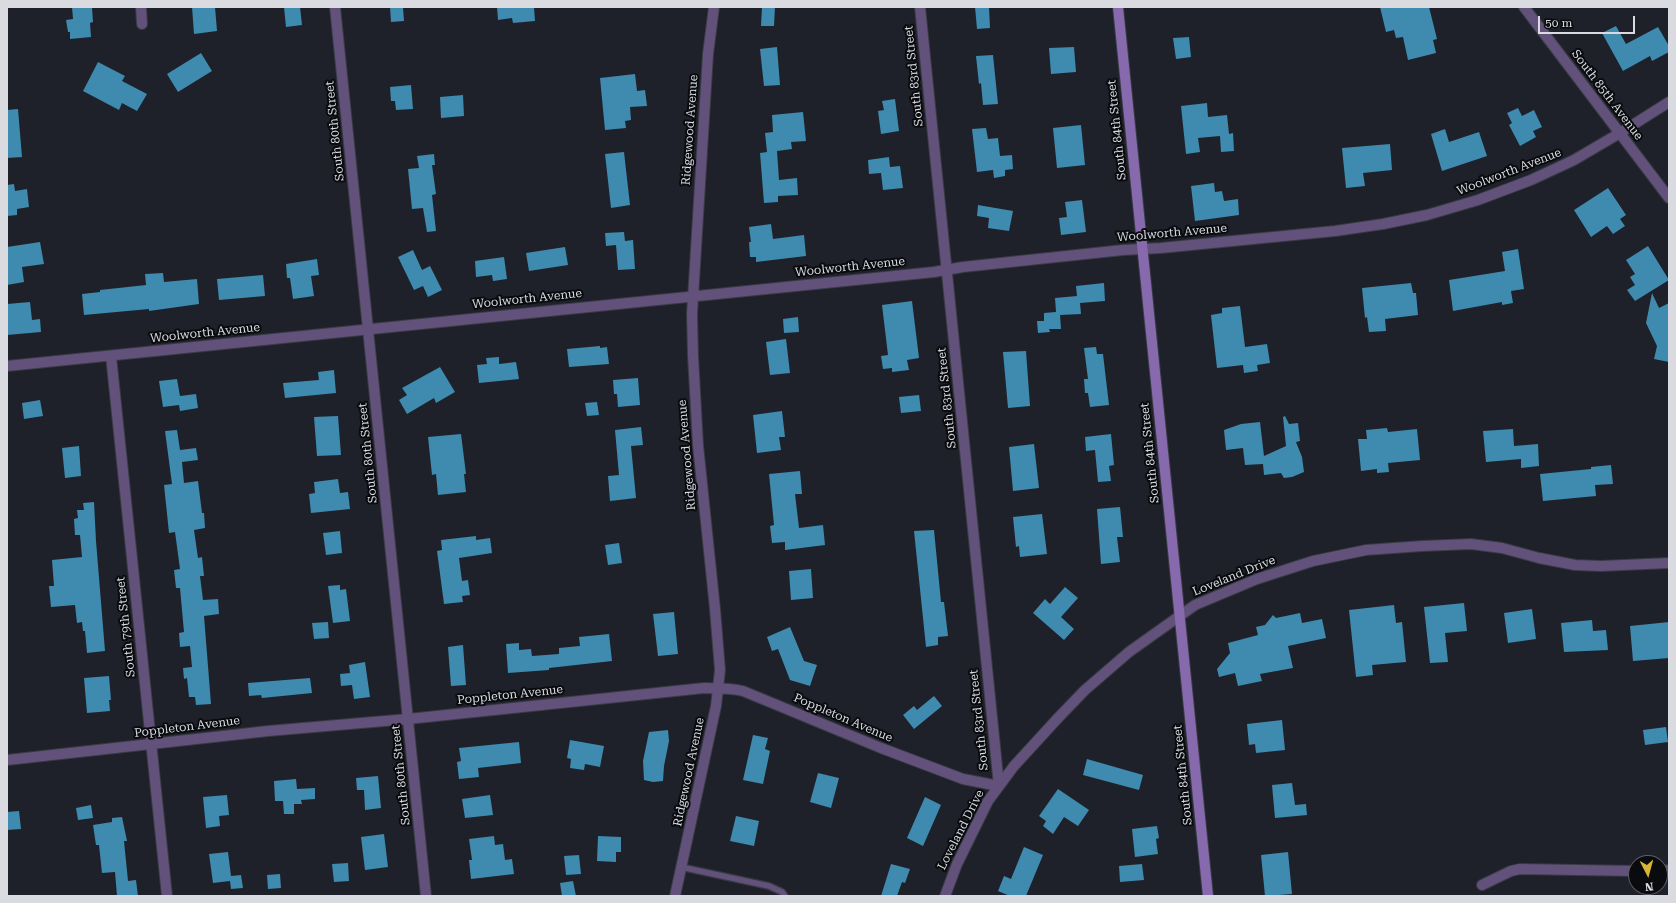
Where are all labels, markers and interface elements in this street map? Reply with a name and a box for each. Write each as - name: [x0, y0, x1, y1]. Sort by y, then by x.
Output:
- scale bar: [1540, 8, 1637, 34]
- text: 50 m: [1545, 16, 1572, 30]
- street label: South 83rd Street: [902, 25, 926, 127]
- street label: South 85th Avenue: [1568, 47, 1646, 143]
- street label: Ridgewood Avenue: [679, 74, 701, 186]
- street label: South 84th Street: [1105, 79, 1129, 181]
- street label: South 80th Street: [323, 80, 347, 182]
- street label: Woolworth Avenue: [1455, 145, 1563, 199]
- street label: Woolworth Avenue: [1116, 221, 1228, 245]
- street label: Woolworth Avenue: [794, 254, 906, 280]
- street label: Woolworth Avenue: [471, 286, 583, 312]
- street label: Woolworth Avenue: [149, 320, 261, 346]
- street label: South 83rd Street: [935, 347, 959, 449]
- street label: Ridgewood Avenue: [675, 399, 699, 511]
- street label: South 80th Street: [356, 402, 380, 504]
- street label: South 84th Street: [1138, 402, 1162, 504]
- street label: Loveland Drive: [1191, 553, 1277, 599]
- street label: South 79th Street: [114, 576, 138, 678]
- street label: South 83rd Street: [967, 669, 991, 771]
- street label: Poppleton Avenue: [456, 682, 564, 708]
- street label: Poppleton Avenue: [791, 691, 895, 745]
- street label: Poppleton Avenue: [133, 713, 241, 741]
- street label: Ridgewood Avenue: [670, 716, 708, 828]
- street label: South 80th Street: [389, 724, 413, 826]
- street label: South 84th Street: [1171, 724, 1195, 826]
- street label: Loveland Drive: [935, 788, 987, 872]
- north arrow: [1628, 855, 1668, 895]
- text: N: [1644, 880, 1654, 893]

